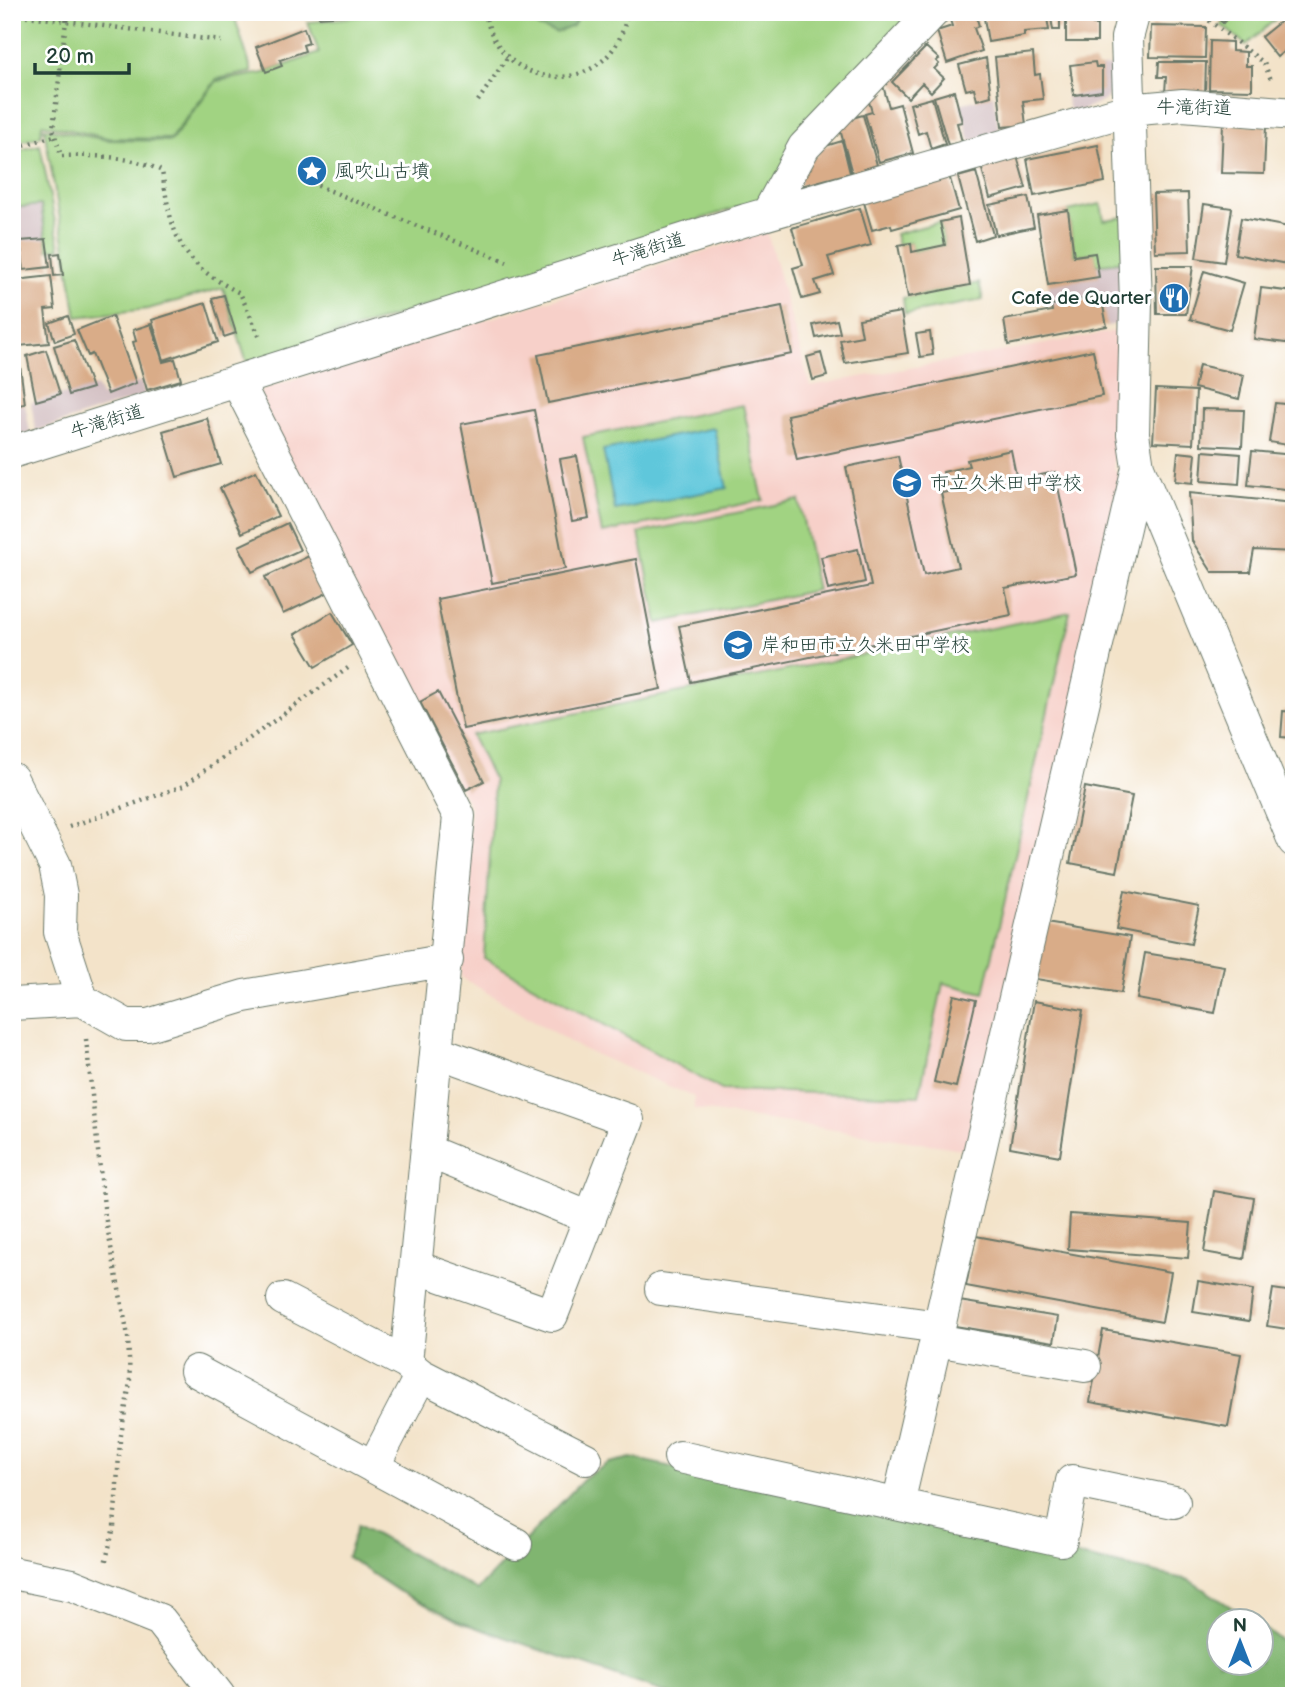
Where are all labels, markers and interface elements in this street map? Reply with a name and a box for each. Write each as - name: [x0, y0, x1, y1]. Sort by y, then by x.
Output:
- scale bar: [35, 32, 130, 76]
- text: 20 m: [46, 44, 94, 69]
- street label: 牛滝街道: [1156, 96, 1232, 120]
- place icon: 風吹山古墳: [295, 154, 329, 188]
- place label: 風吹山古墳: [335, 160, 430, 183]
- street label: 牛滝街道: [608, 228, 688, 272]
- restaurant icon: Cafe de Quarter: [1157, 281, 1191, 315]
- place label: Cafe de Quarter: [1011, 287, 1152, 310]
- street label: 牛滝街道: [67, 400, 147, 444]
- school or university icon: 市立久米田中学校: [890, 466, 924, 500]
- place label: 市立久米田中学校: [930, 472, 1082, 495]
- school or university icon: 岸和田市立久米田中学校: [721, 628, 755, 662]
- place label: 岸和田市立久米田中学校: [761, 634, 970, 657]
- north arrow: [1204, 1606, 1274, 1676]
- text: N: [1233, 1615, 1247, 1638]

